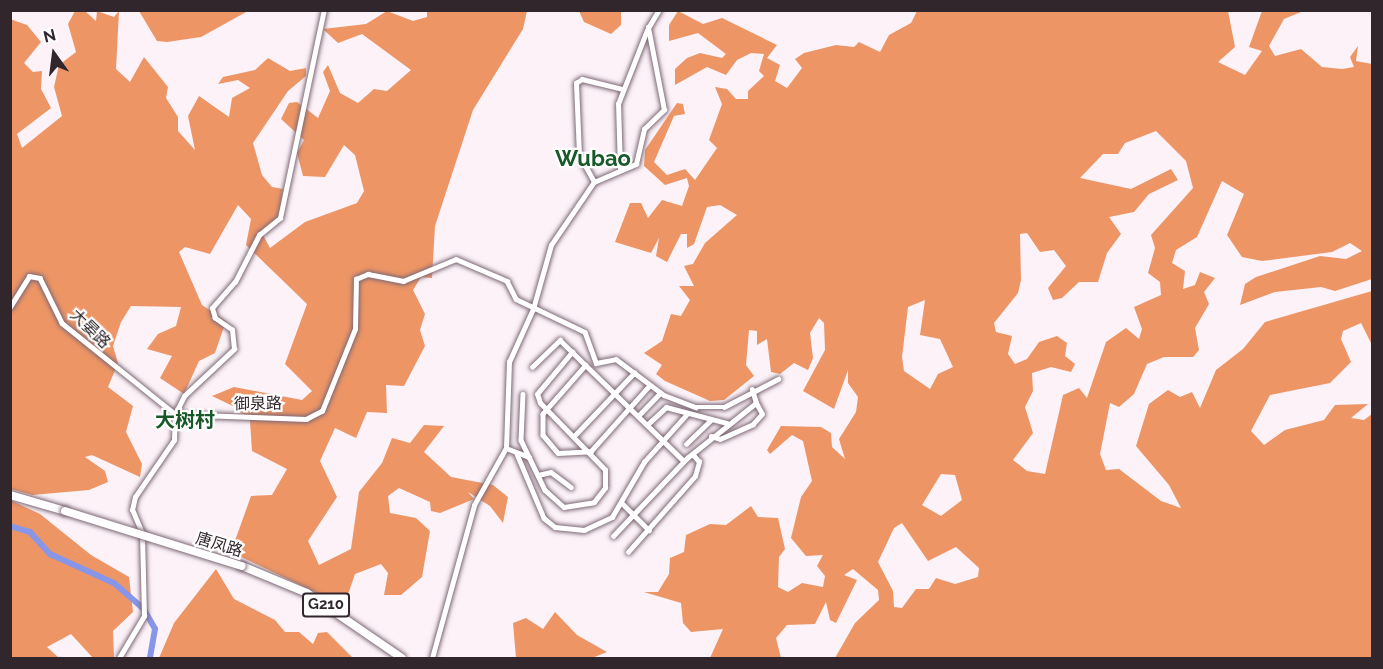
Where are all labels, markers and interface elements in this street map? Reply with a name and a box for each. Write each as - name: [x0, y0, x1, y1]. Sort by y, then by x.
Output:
- north arrow: [24, 24, 84, 84]
- text: N: [41, 25, 58, 47]
- district label: Wubao: [555, 146, 631, 172]
- street label: 大晏路: [66, 305, 114, 353]
- street label: 御泉路: [234, 394, 282, 414]
- district label: 大树村: [155, 408, 215, 432]
- street label: 唐凤路: [193, 529, 245, 561]
- road number: G210: [302, 593, 350, 617]

